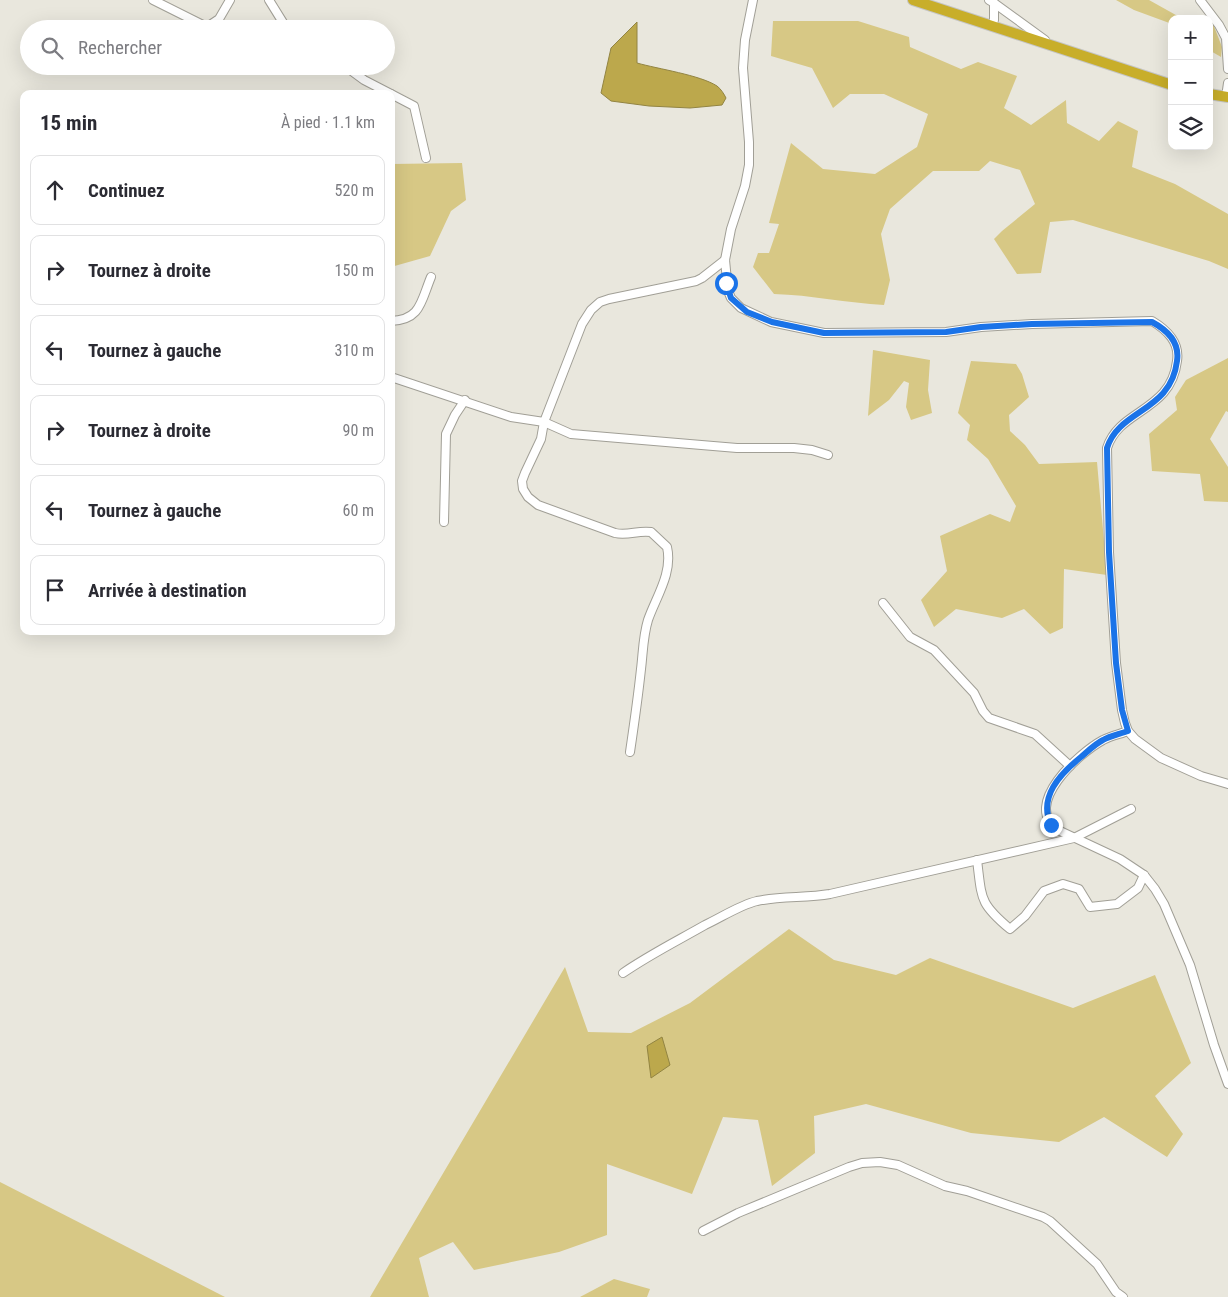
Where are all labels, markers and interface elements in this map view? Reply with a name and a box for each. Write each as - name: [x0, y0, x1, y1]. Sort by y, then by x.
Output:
- map controls: [1168, 15, 1213, 150]
- button: +: [1168, 15, 1213, 60]
- search box: [20, 20, 395, 75]
- icon: search: [38, 34, 66, 62]
- text: Rechercher: [78, 36, 162, 59]
- button: −: [1168, 60, 1213, 105]
- button: layers: [1168, 105, 1213, 150]
- text: 15 min: [40, 111, 97, 135]
- text: À pied · 1.1 km: [281, 113, 375, 132]
- icon: ahead: [41, 176, 69, 204]
- text: Continuez: [88, 179, 165, 202]
- text: 520 m: [335, 181, 374, 200]
- icon: right: [41, 256, 69, 284]
- text: Tournez à droite: [88, 259, 211, 282]
- text: 150 m: [335, 261, 374, 280]
- route start: [715, 272, 738, 295]
- icon: left: [41, 336, 69, 364]
- text: Tournez à gauche: [88, 339, 221, 362]
- text: 310 m: [335, 341, 374, 360]
- icon: right: [41, 416, 69, 444]
- text: Tournez à droite: [88, 419, 211, 442]
- text: 90 m: [342, 421, 374, 440]
- icon: left: [41, 496, 69, 524]
- text: Tournez à gauche: [88, 499, 221, 522]
- text: 60 m: [342, 501, 374, 520]
- icon: arrive: [41, 576, 69, 604]
- text: Arrivée à destination: [88, 579, 247, 602]
- route end: [1040, 814, 1063, 837]

